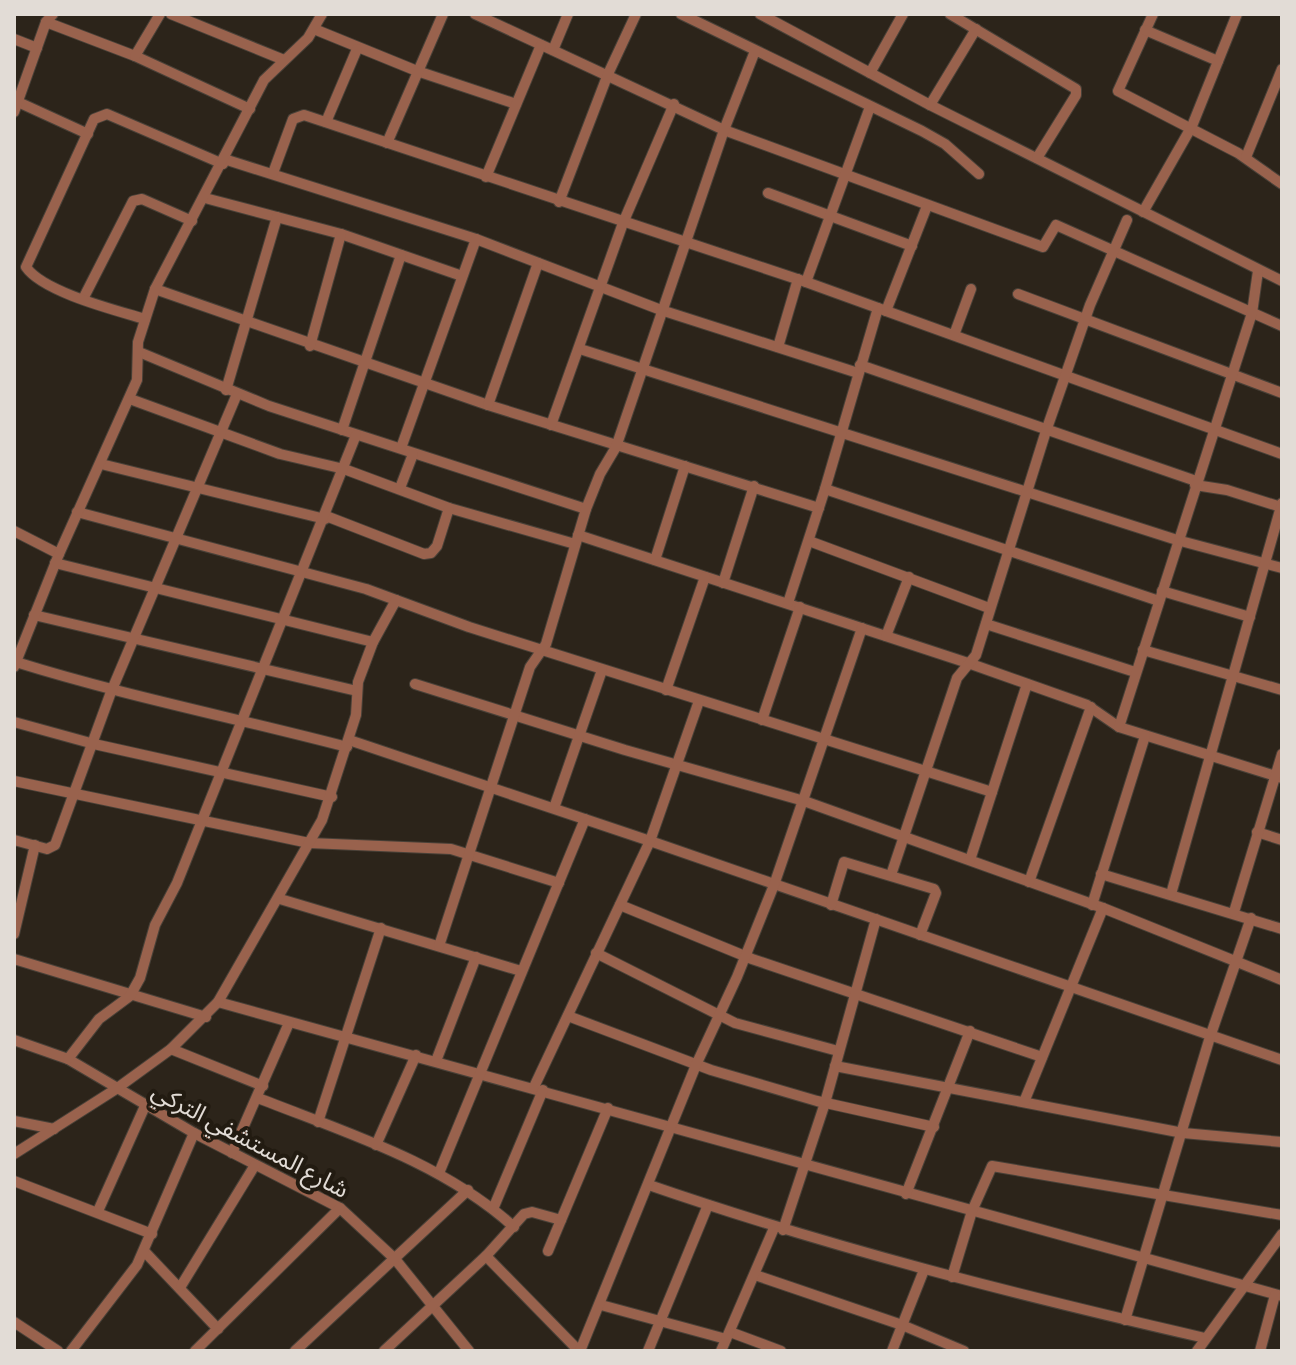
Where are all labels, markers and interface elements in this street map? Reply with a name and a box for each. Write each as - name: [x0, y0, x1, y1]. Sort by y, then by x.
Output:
- street label: شارع المستشفي التركي: [145, 1075, 354, 1208]

